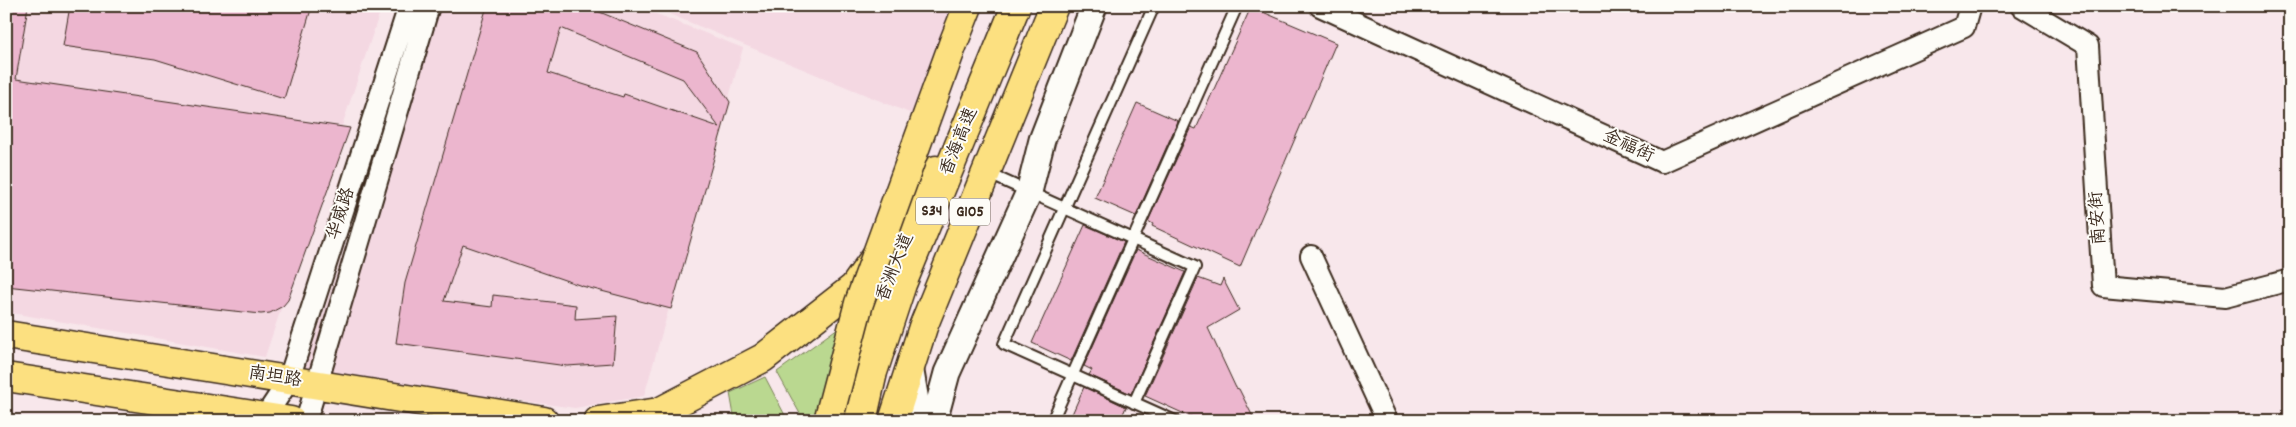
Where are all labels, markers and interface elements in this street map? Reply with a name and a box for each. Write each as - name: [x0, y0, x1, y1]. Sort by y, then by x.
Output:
- street label: 香海高速: [935, 104, 985, 180]
- street label: 金福街: [1598, 124, 1658, 170]
- street label: 华威路: [322, 184, 362, 244]
- street label: 南安街: [2085, 190, 2113, 246]
- road number: S34: [916, 198, 948, 225]
- road number: G105: [950, 198, 990, 226]
- street label: 香洲大道: [871, 230, 921, 306]
- street label: 南坦路: [246, 361, 304, 395]

